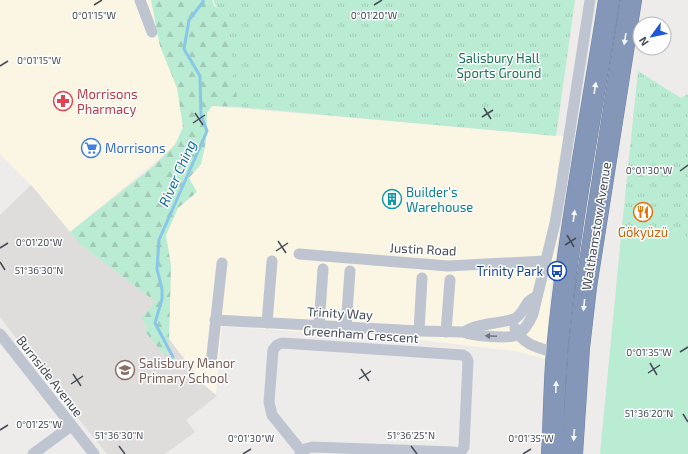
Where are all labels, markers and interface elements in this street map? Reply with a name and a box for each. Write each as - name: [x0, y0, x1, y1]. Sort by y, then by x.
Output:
- text: 0°01'15"W: [72, 9, 117, 21]
- text: 0°01'20"W: [351, 9, 398, 21]
- north arrow: [632, 16, 672, 56]
- one-way arrow: [622, 32, 628, 45]
- text: N: [636, 35, 651, 49]
- park label: Salisbury Hall Sports Ground: [457, 50, 541, 81]
- text: 0°01'15"W: [17, 54, 62, 66]
- one-way arrow: [592, 82, 598, 94]
- place label: Morrisons Pharmacy: [77, 86, 138, 117]
- pharmacy icon: Morrisons Pharmacy: [52, 90, 74, 112]
- supermarket icon: Morrisons: [80, 137, 102, 159]
- water label: River Ching: [155, 137, 199, 209]
- place label: Morrisons: [105, 140, 166, 156]
- street label: Walthamstow Avenue: [578, 161, 614, 291]
- text: 0°01'30"W: [626, 164, 673, 176]
- place label: Builder's Warehouse: [406, 184, 473, 215]
- building icon: Builder's Warehouse: [381, 188, 403, 210]
- restaurant icon: Gökyüzü: [632, 201, 654, 223]
- one-way arrow: [571, 210, 577, 222]
- place label: Gökyüzü: [618, 224, 668, 240]
- text: 0°01'20"W: [16, 236, 63, 248]
- street label: Justin Road: [389, 239, 457, 259]
- bus stop icon: Trinity Park: [546, 260, 568, 282]
- place label: Trinity Park: [476, 263, 543, 279]
- text: 51°36'30"N: [15, 264, 63, 276]
- one-way arrow: [581, 299, 587, 311]
- street label: Trinity Way: [307, 303, 374, 323]
- street label: Greenham Crescent: [303, 322, 419, 346]
- street label: Burnside Avenue: [13, 332, 87, 420]
- one-way arrow: [484, 333, 497, 339]
- text: 0°01'35"W: [626, 346, 672, 358]
- place label: Salisbury Manor Primary School: [139, 355, 235, 386]
- school or university icon: Salisbury Manor Primary School: [114, 359, 136, 381]
- one-way arrow: [552, 381, 559, 393]
- text: 51°36'20"N: [625, 407, 673, 419]
- text: 0°01'25"W: [16, 418, 62, 430]
- text: 51°36'30"N: [95, 429, 143, 441]
- text: 51°36'25"N: [387, 429, 435, 441]
- one-way arrow: [570, 429, 577, 441]
- text: 0°01'30"W: [228, 432, 275, 444]
- text: 0°01'35"W: [508, 432, 554, 444]

